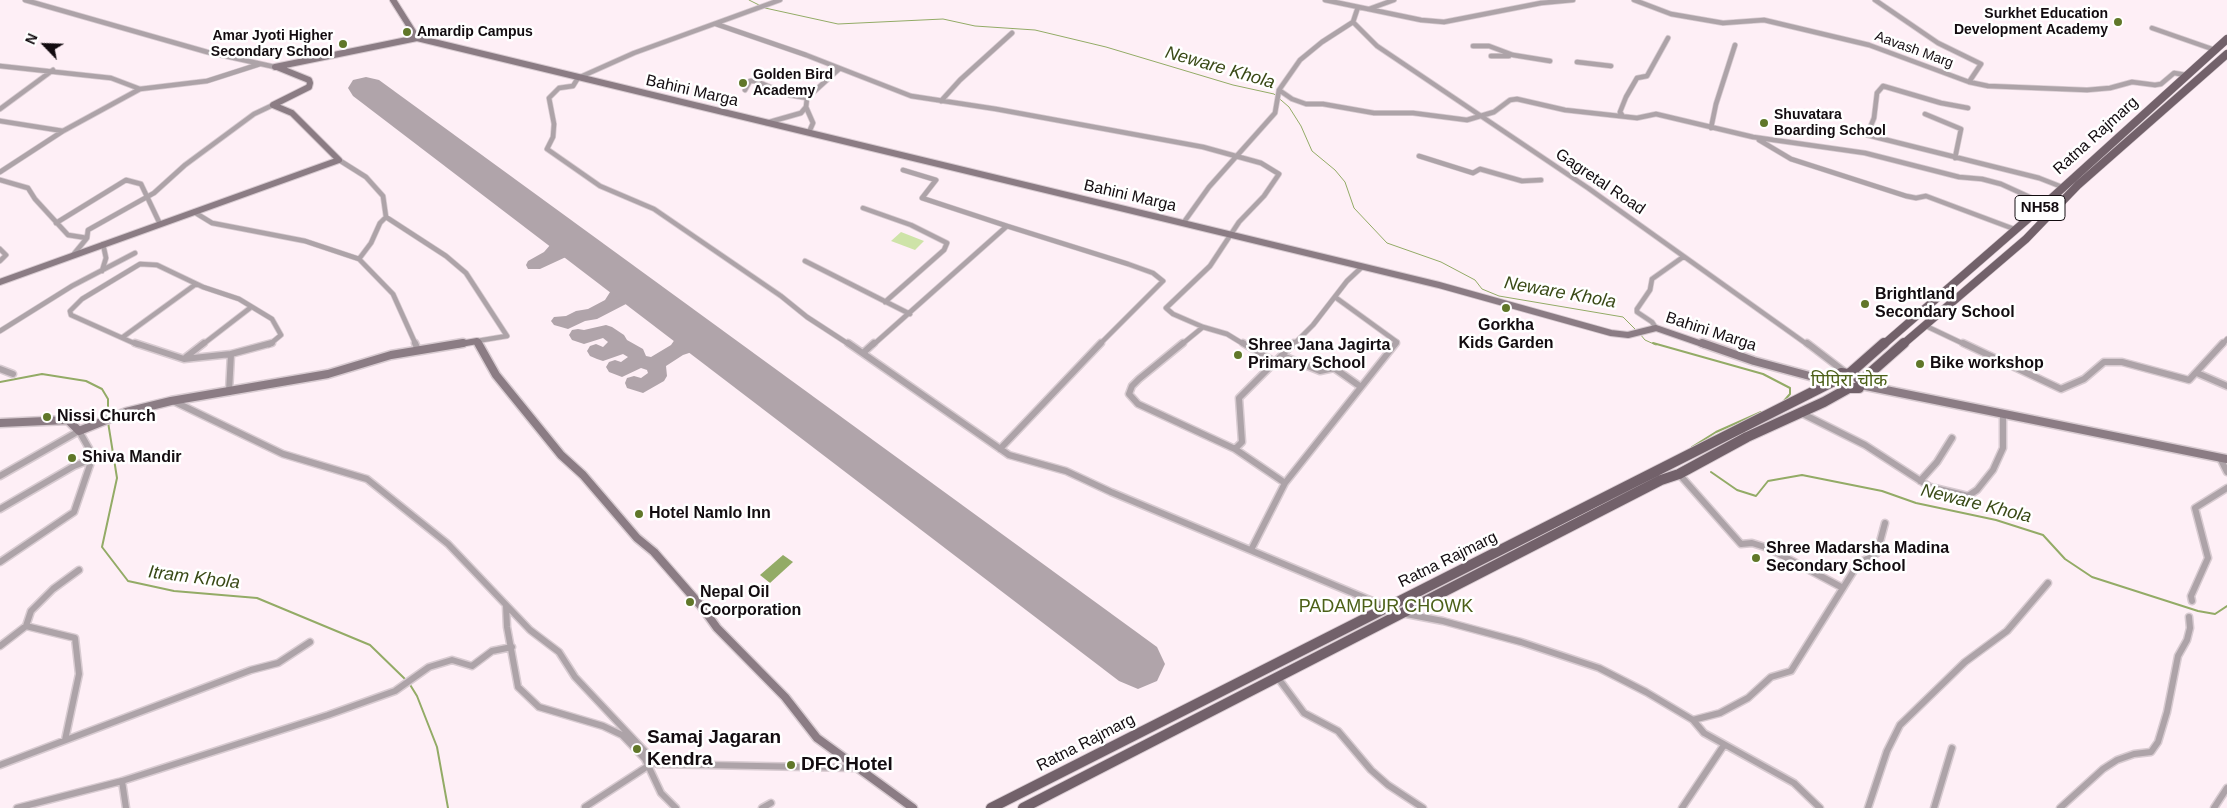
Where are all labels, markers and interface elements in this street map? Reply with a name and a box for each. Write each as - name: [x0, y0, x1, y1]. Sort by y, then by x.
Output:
- place label: Surkhet Education Development Academy: [1954, 6, 2108, 38]
- marker: Surkhet Education Development Academy: [2112, 16, 2124, 28]
- north arrow: [20, 20, 70, 70]
- place label: Amardip Campus: [417, 24, 533, 40]
- marker: Amardip Campus: [401, 26, 413, 38]
- place label: Amar Jyoti Higher Secondary School: [211, 28, 333, 60]
- street label: Aavash Marg: [1872, 28, 1956, 72]
- text: N: [22, 31, 41, 47]
- marker: Amar Jyoti Higher Secondary School: [337, 38, 349, 50]
- water label: Neware Khola: [1163, 42, 1277, 94]
- place label: Golden Bird Academy: [753, 67, 833, 100]
- street label: Bahini Marga: [644, 71, 740, 111]
- marker: Golden Bird Academy: [737, 77, 749, 89]
- street label: Ratna Rajmarg: [2050, 93, 2142, 179]
- place label: Shuvatara Boarding School: [1774, 107, 1886, 140]
- marker: Shuvatara Boarding School: [1758, 117, 1770, 129]
- street label: Gagretal Road: [1551, 145, 1649, 219]
- street label: Bahini Marga: [1082, 176, 1178, 216]
- road number: NH58: [2015, 196, 2065, 220]
- water label: Neware Khola: [1502, 273, 1618, 313]
- place label: Brightland Secondary School: [1875, 285, 2015, 323]
- marker: Brightland Secondary School: [1859, 298, 1871, 310]
- marker: Gorkha Kids Garden: [1500, 302, 1512, 314]
- street label: Bahini Marga: [1663, 308, 1759, 356]
- place label: Gorkha Kids Garden: [1458, 316, 1554, 354]
- place label: Shree Jana Jagirta Primary School: [1248, 336, 1390, 374]
- marker: Shree Jana Jagirta Primary School: [1232, 349, 1244, 361]
- place label: Bike workshop: [1930, 354, 2044, 374]
- marker: Bike workshop: [1914, 358, 1926, 370]
- district label: पिपिरा चोक: [1811, 370, 1887, 392]
- place label: Nissi Church: [57, 407, 156, 427]
- marker: Nissi Church: [41, 411, 53, 423]
- place label: Shiva Mandir: [82, 448, 182, 468]
- marker: Shiva Mandir: [66, 452, 78, 464]
- water label: Neware Khola: [1919, 480, 2033, 528]
- place label: Hotel Namlo Inn: [649, 504, 771, 524]
- marker: Hotel Namlo Inn: [633, 508, 645, 520]
- street label: Ratna Rajmarg: [1395, 528, 1501, 592]
- place label: Shree Madarsha Madina Secondary School: [1766, 539, 1949, 577]
- marker: Shree Madarsha Madina Secondary School: [1750, 552, 1762, 564]
- water label: Itram Khola: [147, 562, 241, 594]
- place label: Nepal Oil Coorporation: [700, 583, 801, 621]
- marker: Nepal Oil Coorporation: [684, 596, 696, 608]
- district label: PADAMPUR CHOWK: [1290, 596, 1482, 618]
- street label: Ratna Rajmarg: [1034, 710, 1138, 776]
- place label: Samaj Jagaran Kendra: [647, 727, 781, 771]
- marker: Samaj Jagaran Kendra: [631, 743, 643, 755]
- place label: DFC Hotel: [801, 754, 893, 776]
- marker: DFC Hotel: [785, 759, 797, 771]

